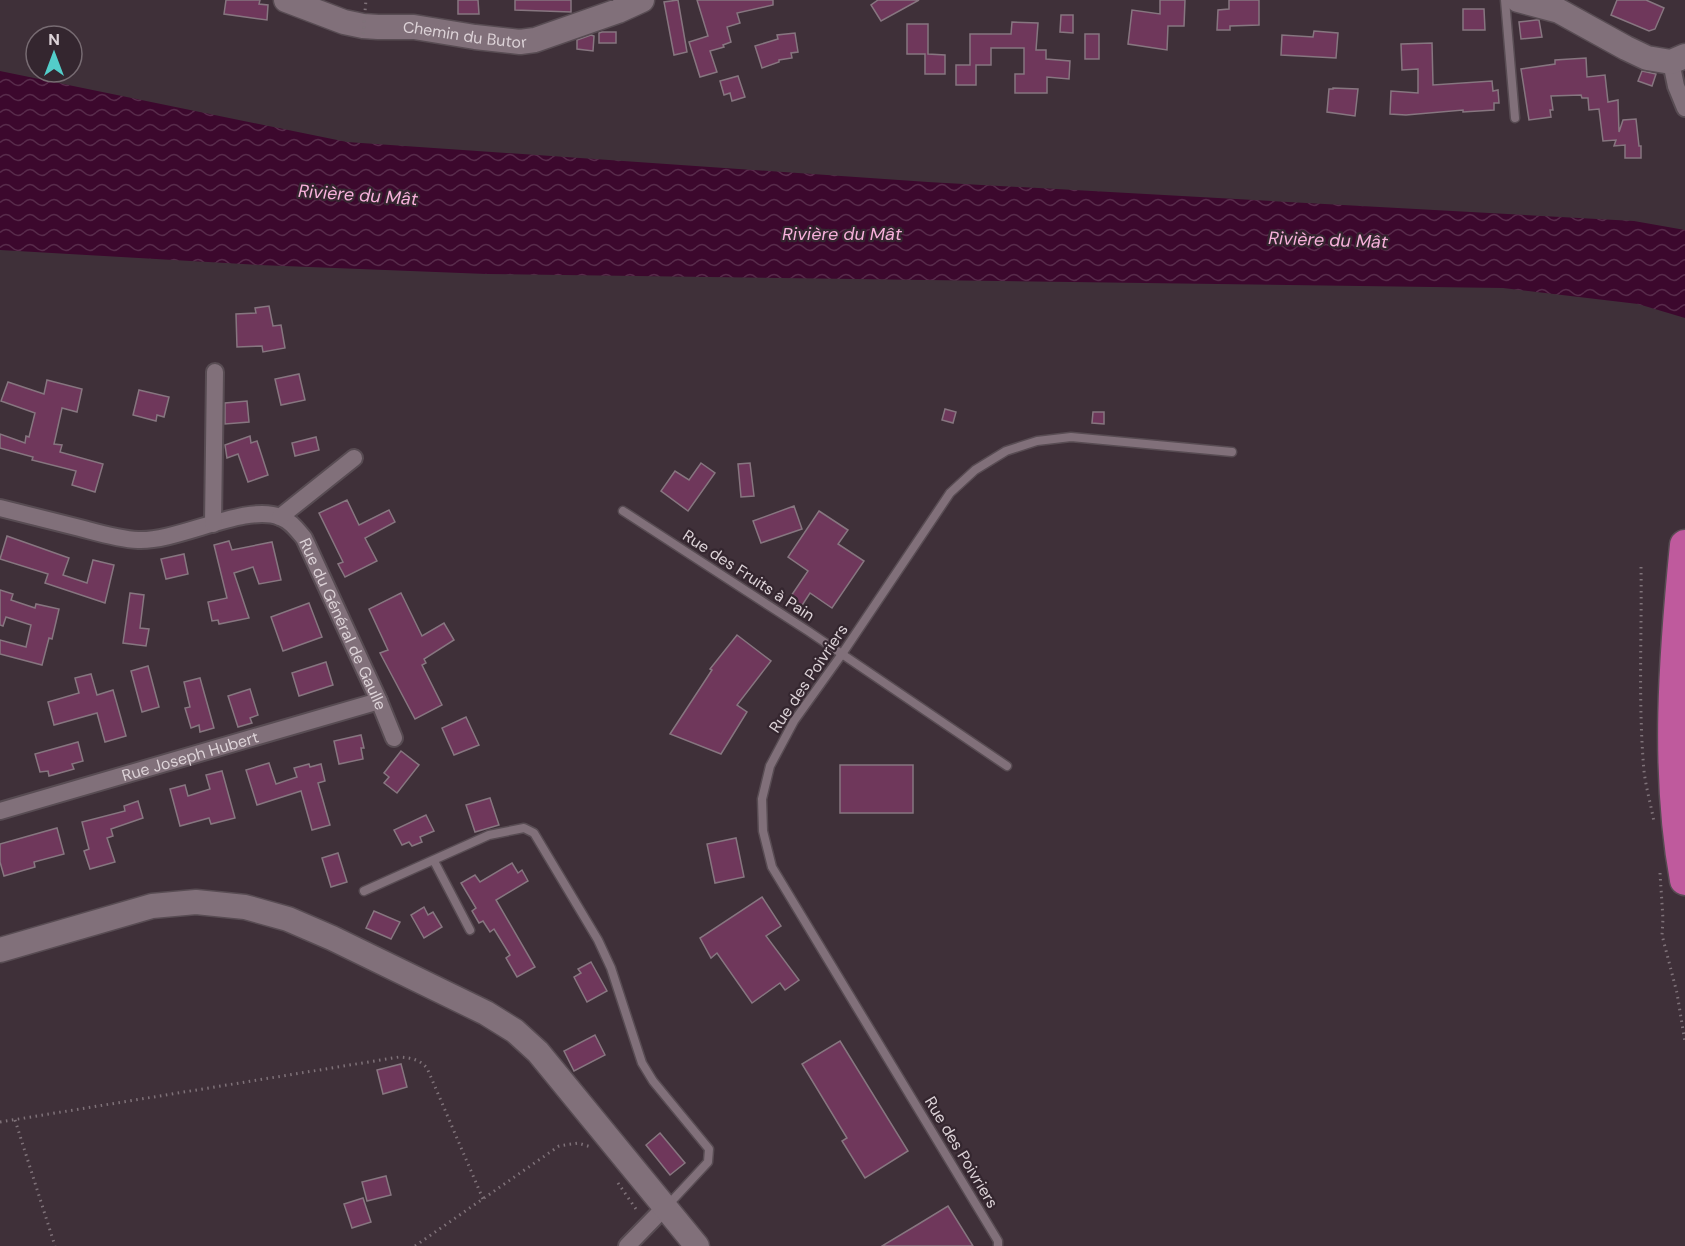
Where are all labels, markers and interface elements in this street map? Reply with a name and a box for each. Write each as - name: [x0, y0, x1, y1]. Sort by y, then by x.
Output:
- street label: Chemin du Butor: [403, 17, 528, 53]
- north arrow: [24, 24, 84, 84]
- text: N: [48, 29, 60, 50]
- water label: Rivière du Mât: [297, 179, 420, 211]
- water label: Rivière du Mât: [782, 222, 903, 246]
- water label: Rivière du Mât: [1268, 226, 1389, 254]
- street label: Rue des Fruits à Pain: [679, 525, 819, 626]
- street label: Rue du Général de Gaulle: [294, 535, 391, 713]
- street label: Rue des Poivriers: [764, 620, 853, 737]
- street label: Rue Joseph Hubert: [119, 726, 261, 786]
- street label: Rue des Poivriers: [920, 1092, 1003, 1212]

